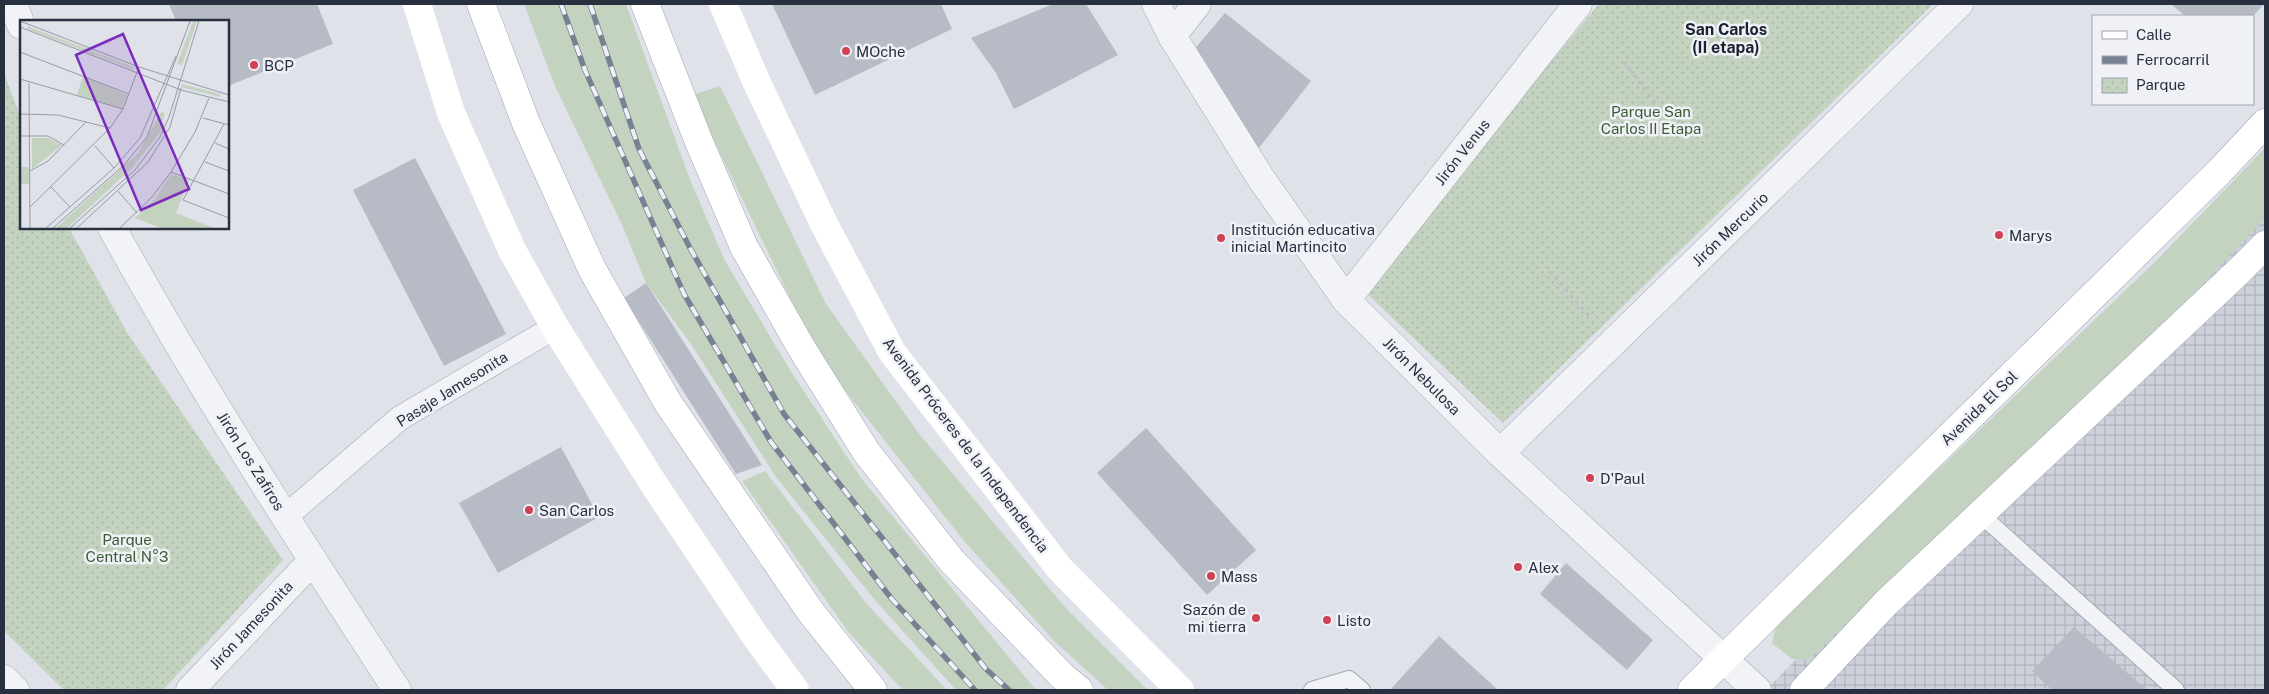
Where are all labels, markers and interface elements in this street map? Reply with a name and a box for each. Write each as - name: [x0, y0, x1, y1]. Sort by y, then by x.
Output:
- legend: [2092, 15, 2254, 105]
- inset map: [20, 20, 229, 229]
- district label: San Carlos (II etapa): [1685, 20, 1767, 57]
- text: Calle: [2136, 26, 2172, 43]
- place label: MOche: [856, 43, 905, 60]
- marker: MOche: [840, 45, 852, 57]
- text: Ferrocarril: [2136, 51, 2210, 68]
- place label: BCP: [264, 57, 294, 74]
- marker: BCP: [248, 59, 260, 71]
- text: Parque: [2136, 76, 2186, 93]
- park label: Parque San Carlos II Etapa: [1601, 103, 1701, 137]
- street label: Jirón Venus: [1431, 116, 1493, 188]
- street label: Jirón Mercurio: [1689, 189, 1771, 269]
- place label: Institución educativa inicial Martincito: [1231, 221, 1375, 255]
- place label: Marys: [2009, 227, 2052, 244]
- marker: Marys: [1993, 229, 2005, 241]
- marker: Institución educativa inicial Martincito: [1215, 232, 1227, 244]
- street label: Avenida Próceres de la Independencia: [880, 334, 1052, 556]
- street label: Jirón Nebulosa: [1380, 334, 1464, 418]
- street label: Pasaje Jamesonita: [393, 348, 511, 430]
- street label: Avenida El Sol: [1937, 367, 2021, 449]
- street label: Jirón Los Zafiros: [214, 408, 288, 514]
- place label: D'Paul: [1600, 470, 1645, 487]
- marker: D'Paul: [1584, 472, 1596, 484]
- place label: San Carlos: [539, 502, 614, 519]
- marker: San Carlos: [523, 504, 535, 516]
- park label: Parque Central N°3: [86, 531, 168, 565]
- place label: Alex: [1528, 559, 1559, 576]
- marker: Alex: [1512, 561, 1524, 573]
- place label: Mass: [1221, 568, 1258, 585]
- marker: Mass: [1205, 570, 1217, 582]
- street label: Jirón Jamesonita: [206, 577, 296, 673]
- place label: Sazón de mi tierra: [1183, 601, 1246, 635]
- marker: Sazón de mi tierra: [1250, 612, 1262, 624]
- place label: Listo: [1337, 612, 1371, 629]
- marker: Listo: [1321, 614, 1333, 626]

